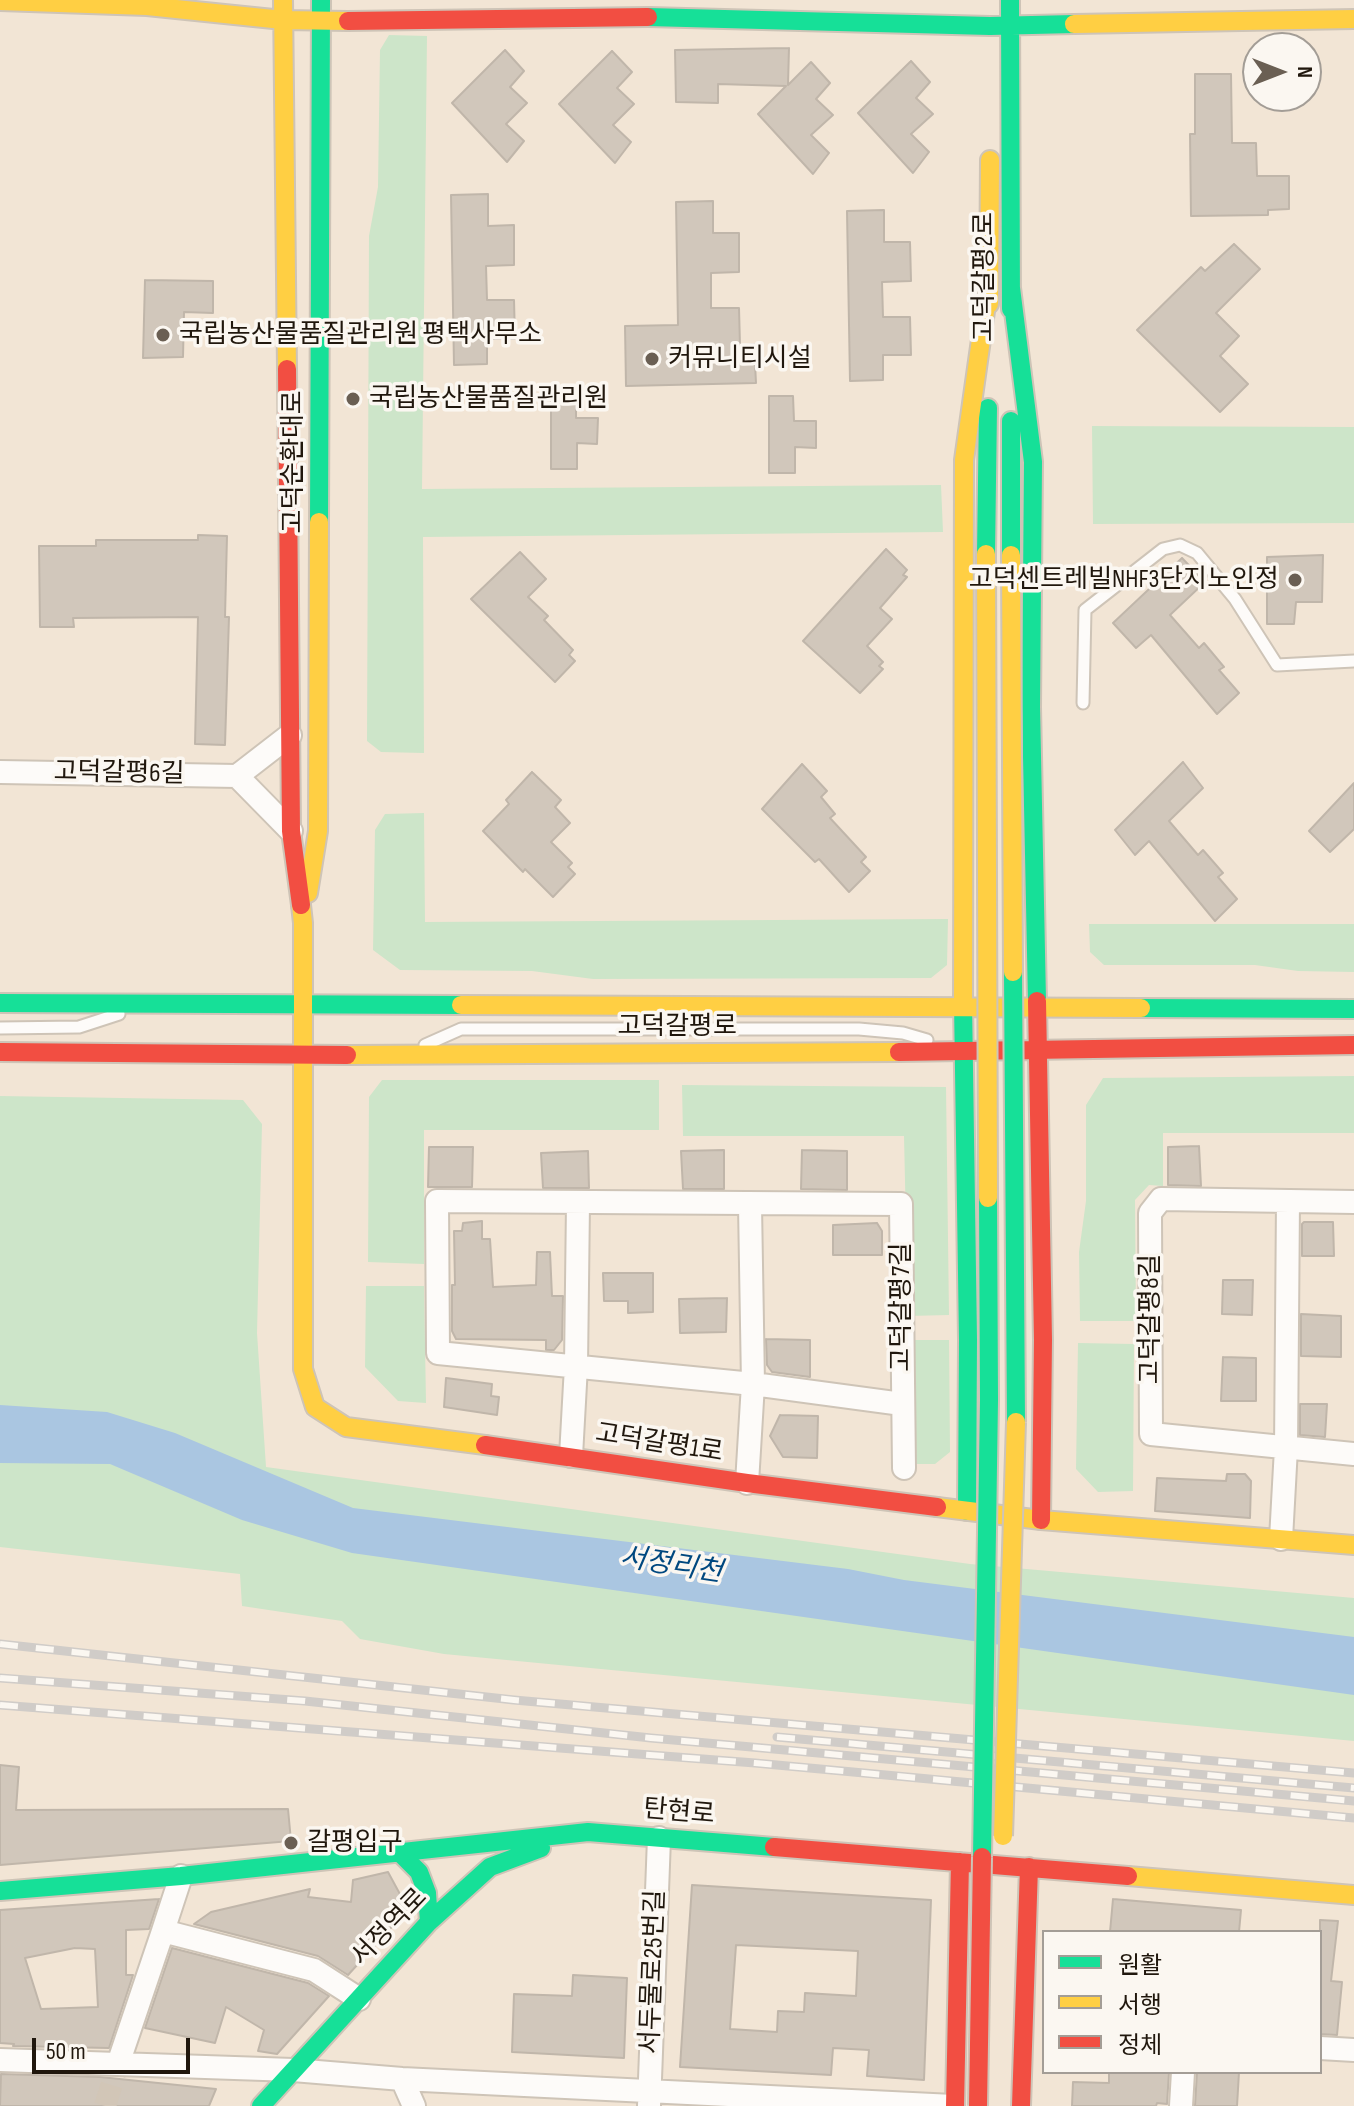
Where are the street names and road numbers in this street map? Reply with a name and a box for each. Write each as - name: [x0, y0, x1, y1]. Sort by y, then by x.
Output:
- street label: 고덕갈평2로: [969, 212, 1001, 342]
- street label: 고덕순환대로: [278, 390, 310, 534]
- street label: 고덕갈평6길: [53, 757, 185, 791]
- street label: 고덕갈평로: [617, 1011, 737, 1043]
- street label: 고덕갈평7길: [886, 1242, 918, 1372]
- street label: 고덕갈평8길: [1135, 1254, 1167, 1384]
- street label: 고덕갈평1로: [593, 1419, 725, 1469]
- street label: 탄현로: [642, 1794, 716, 1832]
- street label: 서정역로: [346, 1883, 434, 1973]
- street label: 서두물로25번길: [636, 1889, 672, 2055]

